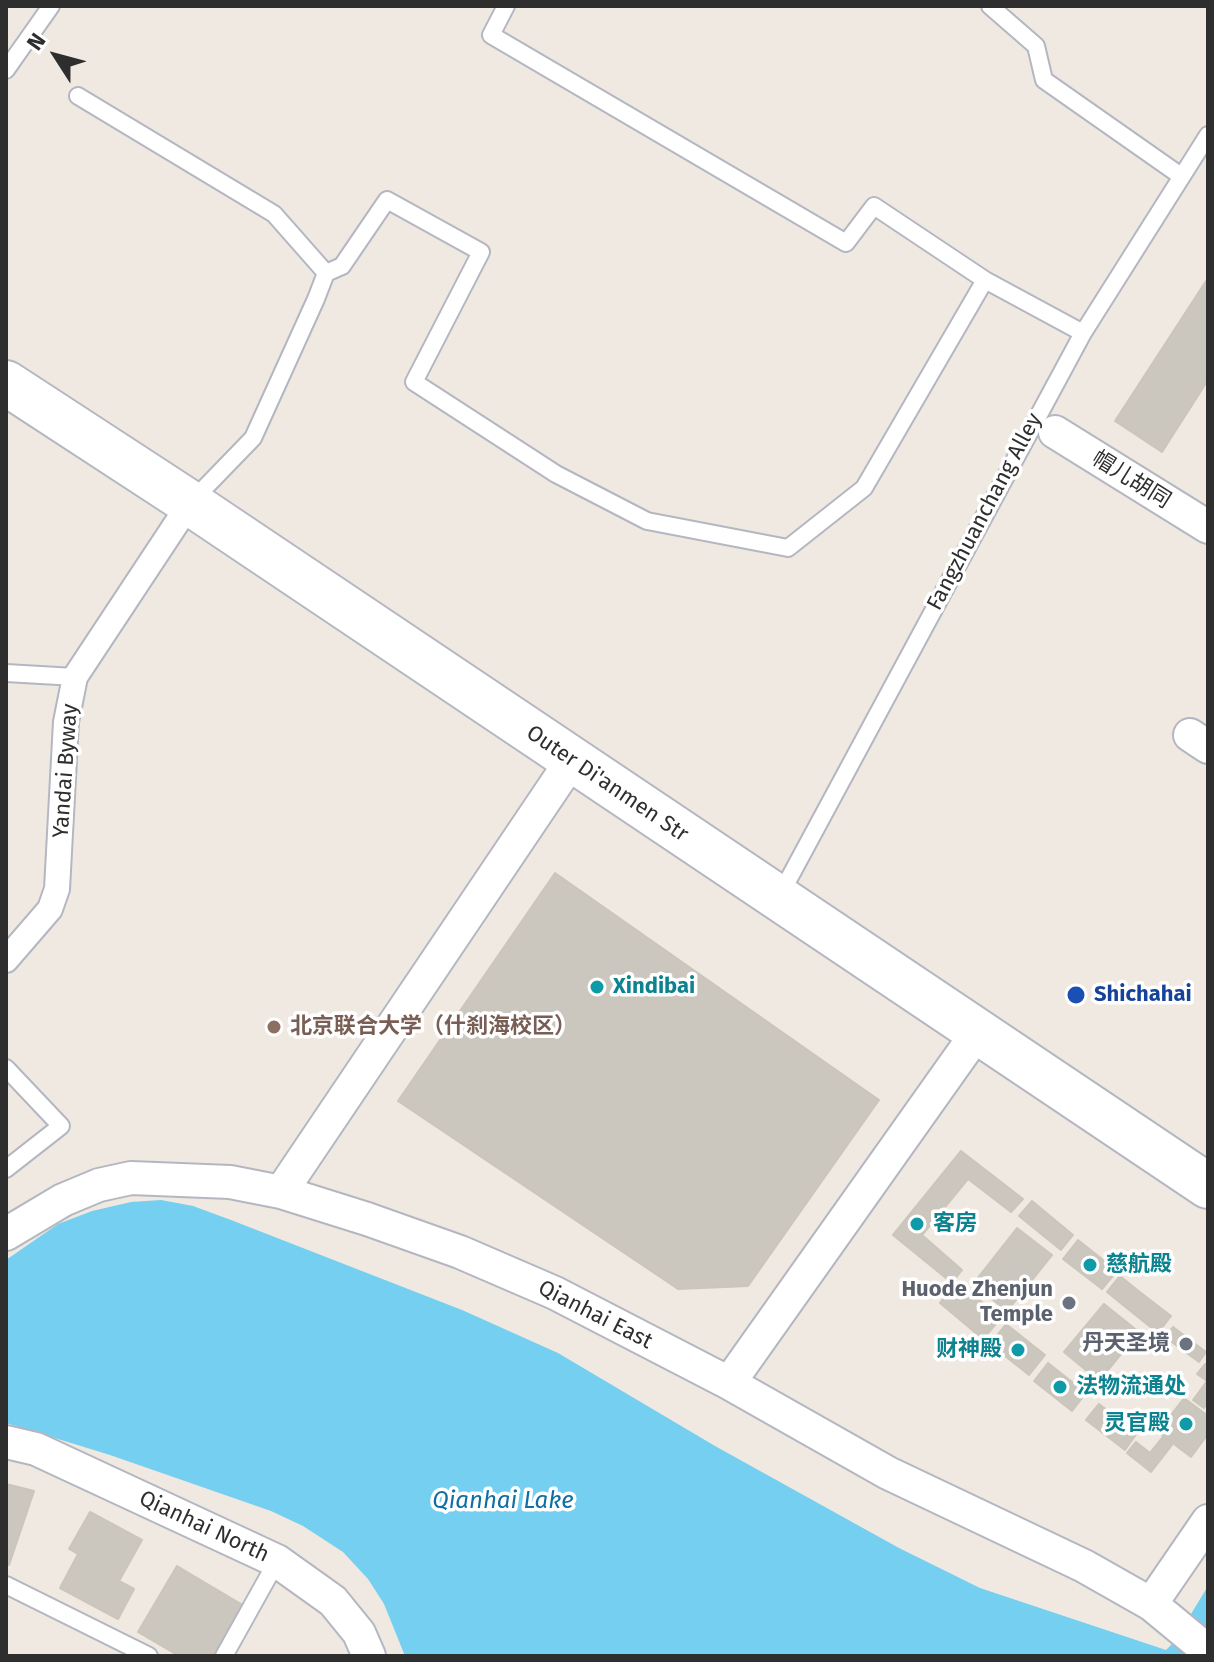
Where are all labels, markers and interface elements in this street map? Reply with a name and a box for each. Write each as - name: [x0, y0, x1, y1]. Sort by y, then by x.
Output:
- north arrow: [16, 16, 96, 96]
- text: N: [21, 28, 51, 55]
- street label: Fangzhuanchang Alley: [922, 409, 1048, 615]
- street label: 帽儿胡同: [1087, 445, 1175, 515]
- street label: Yandai Byway: [48, 703, 84, 839]
- street label: Outer Di'anmen Str: [521, 720, 693, 848]
- place label: Xindibai: [613, 974, 695, 1000]
- marker: Xindibai: [588, 978, 606, 996]
- place label: Shichahai: [1094, 982, 1192, 1008]
- marker: Shichahai: [1065, 984, 1087, 1006]
- place label: 北京联合大学（什刹海校区）: [290, 1014, 576, 1040]
- marker: 北京联合大学（什刹海校区）: [265, 1018, 283, 1036]
- place label: 客房: [933, 1211, 977, 1237]
- marker: 客房: [908, 1215, 926, 1233]
- place label: 慈航殿: [1106, 1252, 1172, 1278]
- marker: 慈航殿: [1081, 1256, 1099, 1274]
- street label: Qianhai East: [533, 1275, 657, 1355]
- place label: Huode Zhenjun Temple: [901, 1277, 1053, 1328]
- marker: Huode Zhenjun Temple: [1060, 1294, 1078, 1312]
- place label: 丹天圣境: [1082, 1331, 1170, 1357]
- marker: 丹天圣境: [1177, 1335, 1195, 1353]
- place label: 财神殿: [936, 1337, 1002, 1363]
- marker: 财神殿: [1009, 1341, 1027, 1359]
- place label: 法物流通处: [1076, 1374, 1186, 1400]
- marker: 法物流通处: [1051, 1378, 1069, 1396]
- place label: 灵官殿: [1104, 1411, 1170, 1437]
- marker: 灵官殿: [1177, 1415, 1195, 1433]
- street label: Qianhai North: [135, 1485, 273, 1569]
- water label: Qianhai Lake: [432, 1487, 574, 1515]

